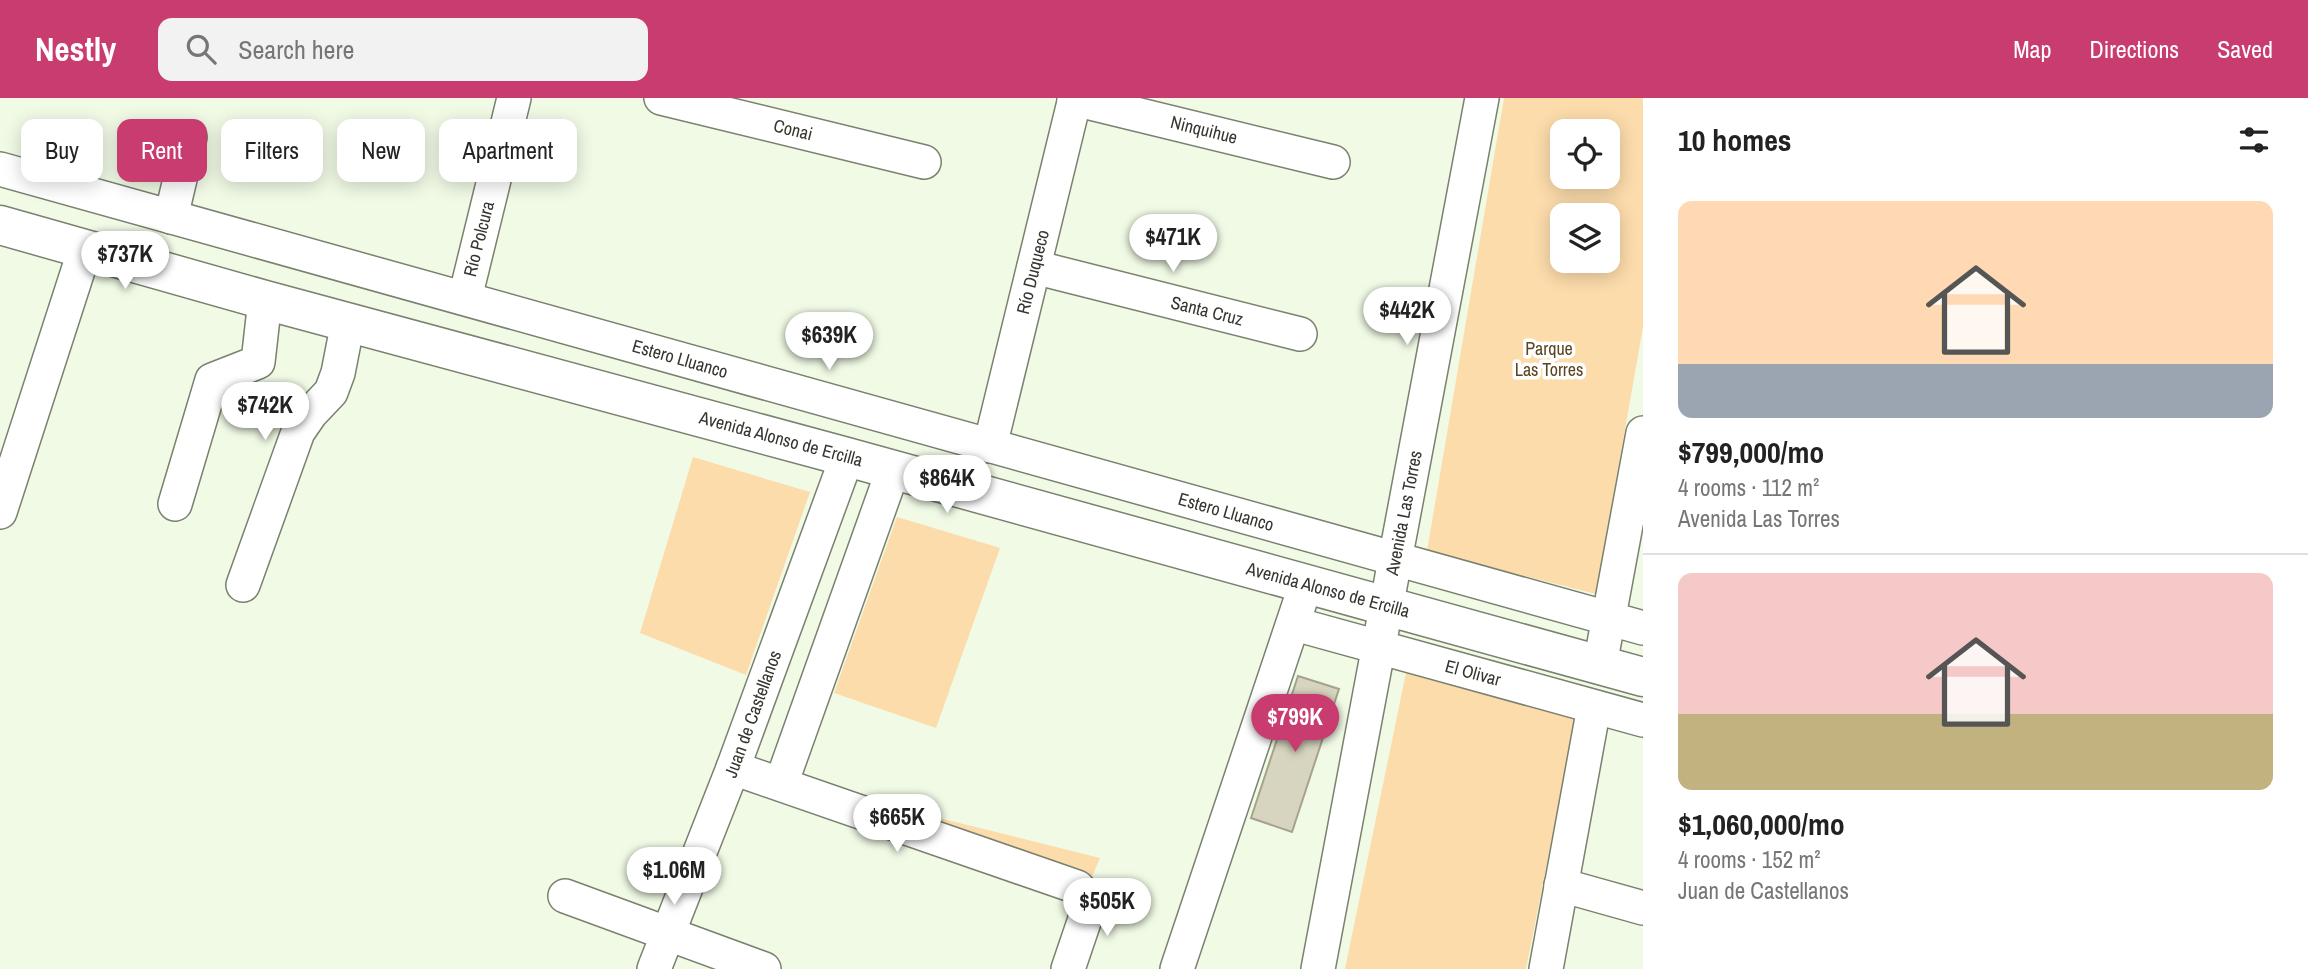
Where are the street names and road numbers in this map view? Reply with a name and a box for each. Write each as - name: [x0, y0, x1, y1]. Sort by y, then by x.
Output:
- street label: Ninquihue: [1168, 109, 1240, 150]
- street label: Conai: [771, 113, 815, 146]
- street label: Río Polcura: [457, 198, 500, 279]
- street label: Río Duqueco: [1010, 227, 1055, 317]
- street label: Santa Cruz: [1168, 289, 1246, 332]
- street label: Estero Lluanco: [629, 333, 731, 384]
- street label: Avenida Alonso de Ercilla: [696, 404, 865, 472]
- street label: Avenida Las Torres: [1379, 448, 1428, 578]
- street label: Estero Lluanco: [1175, 486, 1277, 537]
- street label: Avenida Alonso de Ercilla: [1243, 555, 1412, 623]
- street label: Juan de Castellanos: [718, 647, 787, 781]
- street label: El Olivar: [1443, 653, 1504, 692]

